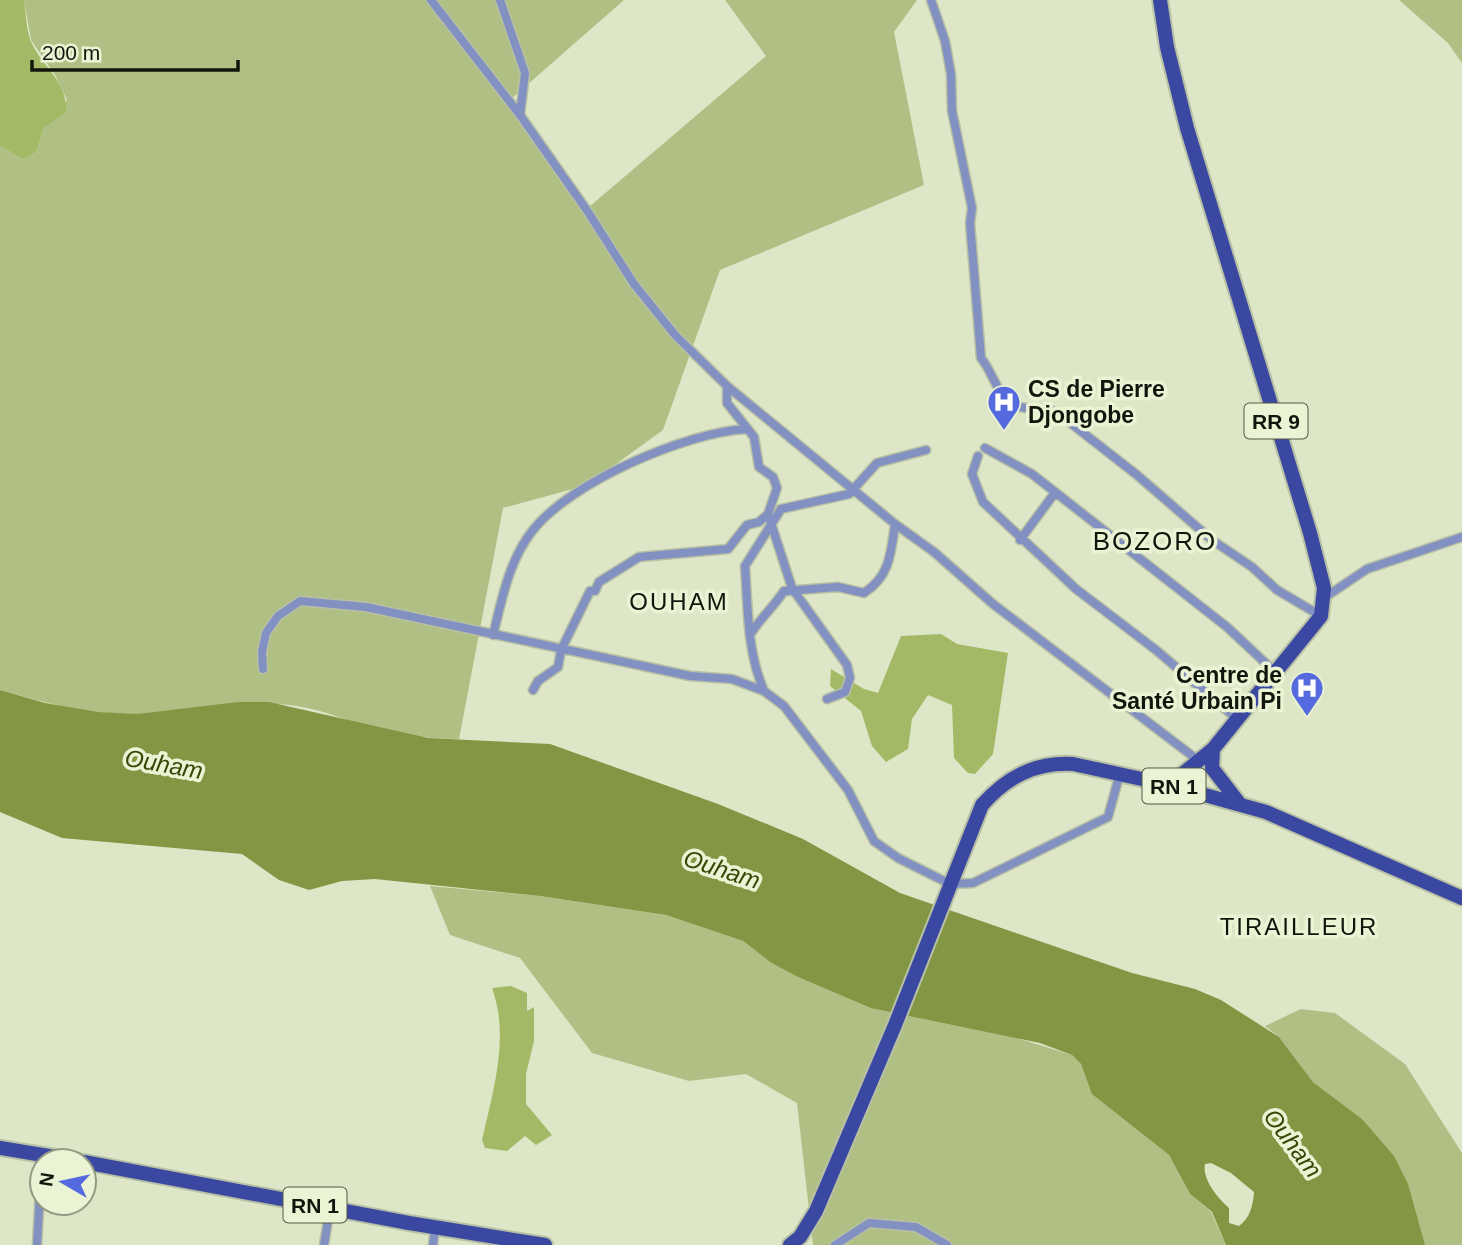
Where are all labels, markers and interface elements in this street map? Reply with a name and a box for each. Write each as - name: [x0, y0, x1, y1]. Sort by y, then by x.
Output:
- scale bar: [32, 28, 238, 72]
- text: 200 m: [42, 41, 100, 64]
- place label: CS de Pierre Djongobe: [1028, 376, 1165, 428]
- hospital icon: CS de Pierre Djongobe: [985, 383, 1023, 432]
- road number: RR 9: [1244, 404, 1308, 438]
- district label: BOZORO: [1093, 526, 1217, 556]
- district label: OUHAM: [629, 588, 729, 615]
- place label: Centre de Santé Urbain Pi: [1112, 662, 1282, 714]
- hospital icon: Centre de Santé Urbain Pi: [1288, 669, 1326, 718]
- water label: Ouham: [123, 744, 205, 784]
- road number: RN 1: [1142, 768, 1206, 804]
- water label: Ouham: [680, 844, 764, 894]
- district label: TIRAILLEUR: [1220, 913, 1378, 940]
- water label: Ouham: [1259, 1103, 1327, 1183]
- north arrow: [28, 1147, 98, 1217]
- text: N: [35, 1171, 58, 1188]
- road number: RN 1: [284, 1188, 346, 1222]

